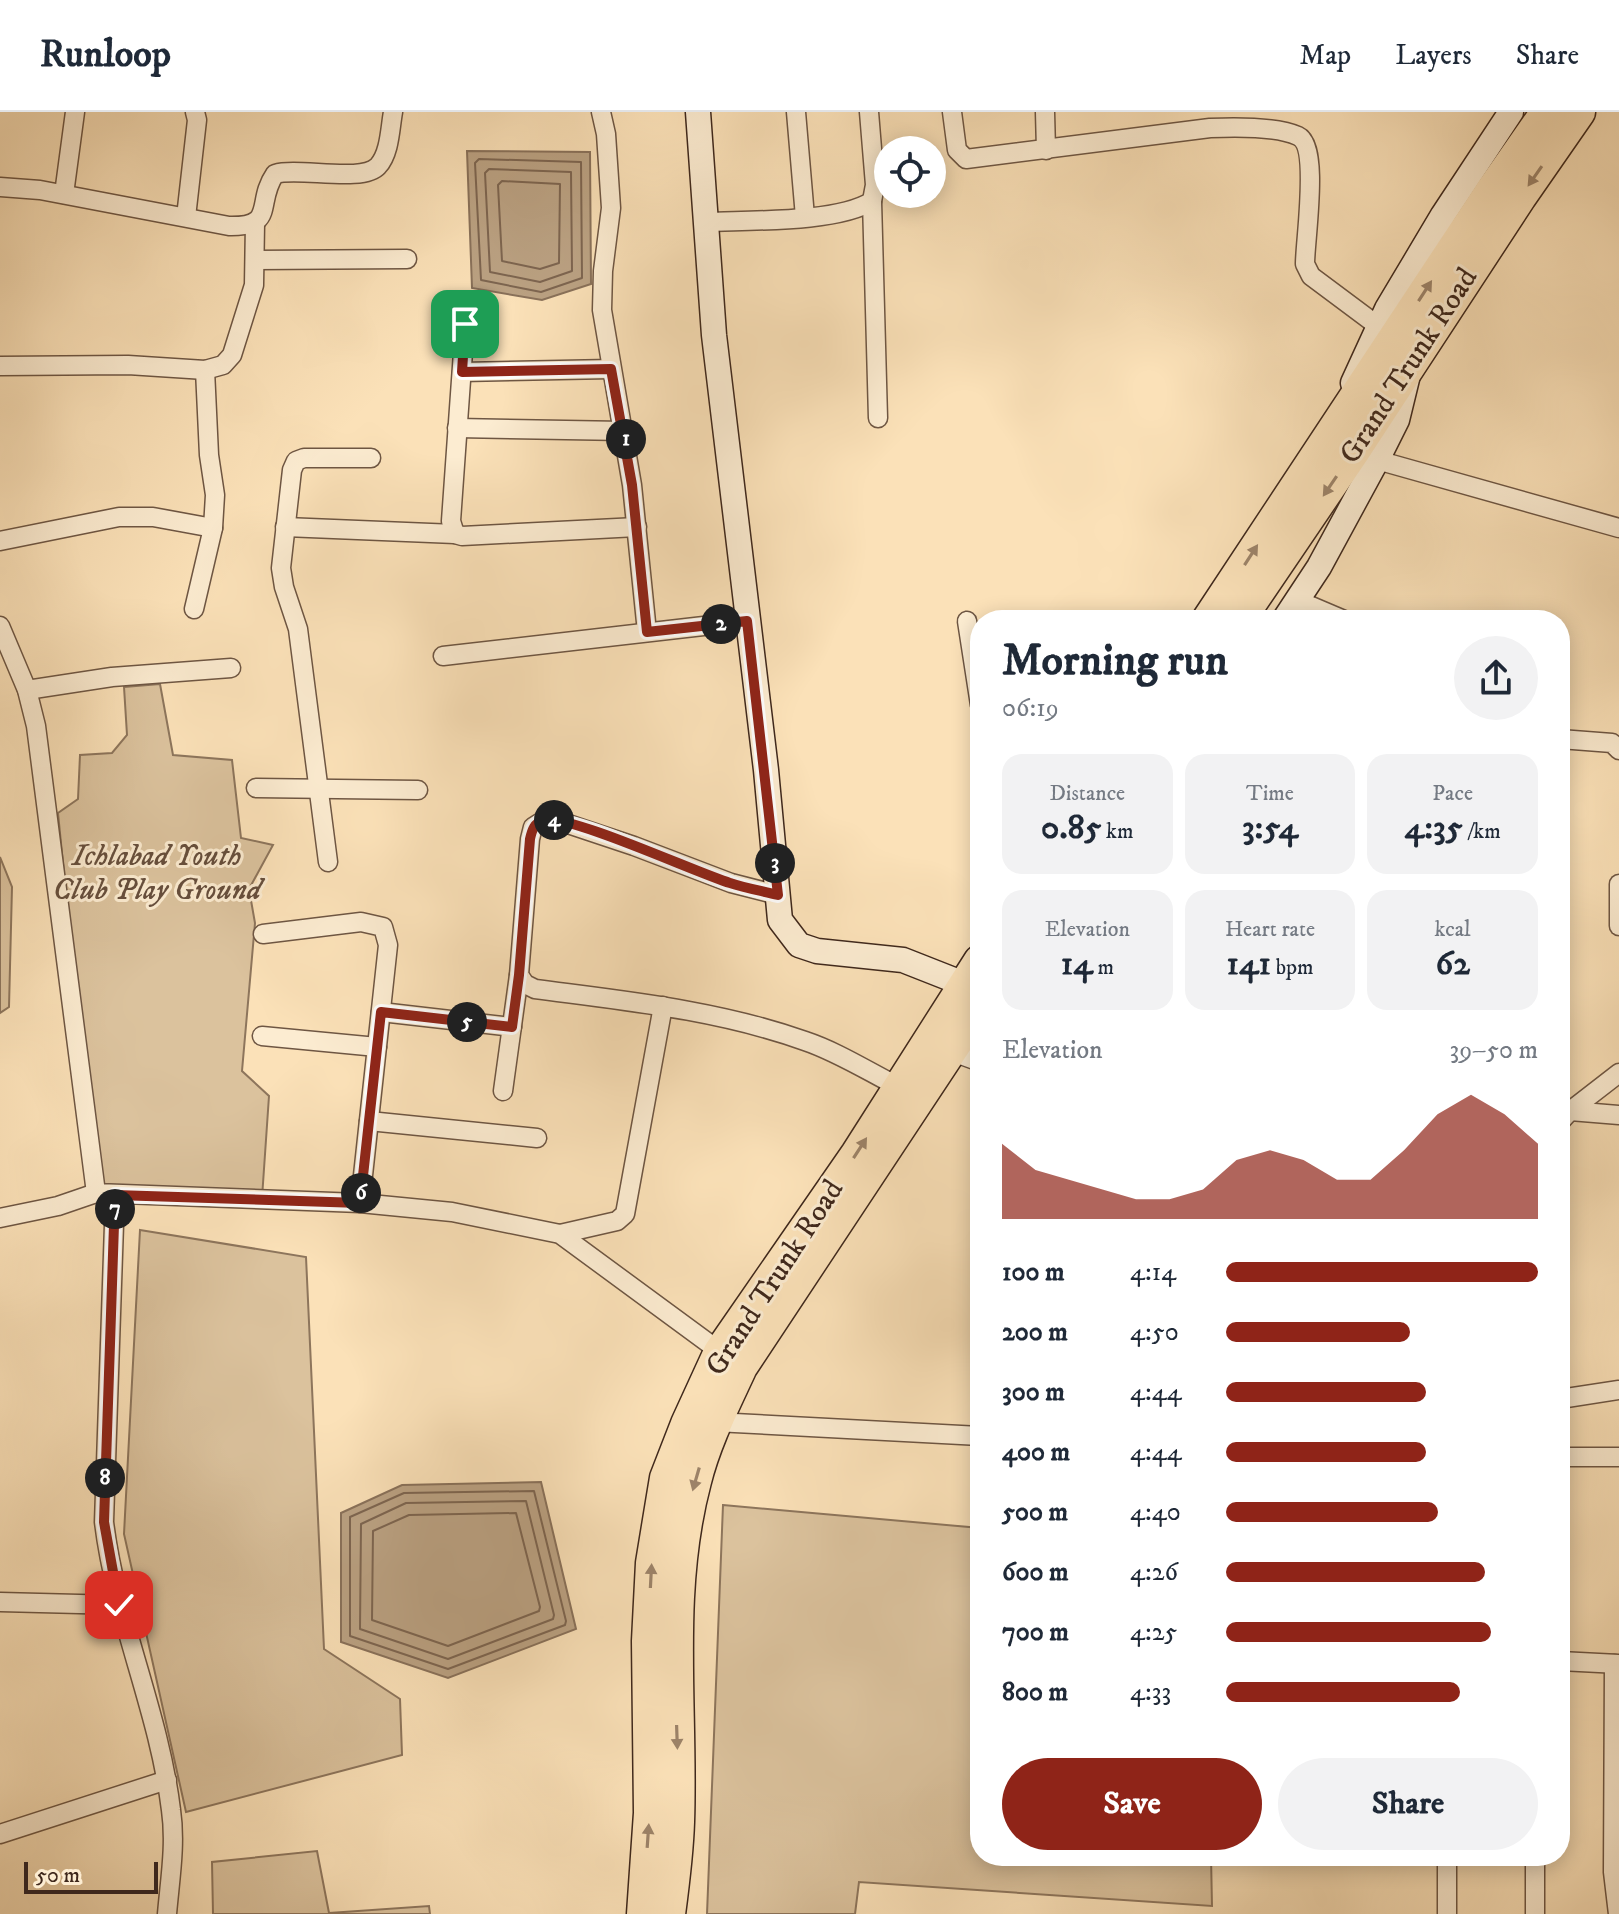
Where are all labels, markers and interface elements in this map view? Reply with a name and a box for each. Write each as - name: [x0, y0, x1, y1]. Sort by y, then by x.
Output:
- text: Runloop: [40, 31, 171, 79]
- text: Map: [1300, 38, 1351, 73]
- text: Layers: [1395, 38, 1472, 73]
- text: Share: [1516, 38, 1579, 73]
- map controls: [874, 136, 946, 208]
- button: locate: [874, 136, 946, 208]
- one-way arrow: [1528, 165, 1543, 186]
- street label: Grand Trunk Road: [1332, 261, 1486, 471]
- one-way arrow: [1418, 281, 1433, 302]
- pin: [431, 290, 499, 358]
- icon: arrive: [443, 302, 487, 346]
- pin: 1: [606, 419, 646, 459]
- text: 1: [622, 425, 630, 452]
- one-way arrow: [1323, 476, 1338, 497]
- one-way arrow: [1243, 544, 1258, 566]
- pin: 2: [701, 604, 741, 644]
- text: 2: [716, 610, 726, 637]
- text: Morning run: [1002, 634, 1228, 689]
- button: share: [1454, 636, 1538, 720]
- text: 06:19: [1002, 692, 1059, 725]
- text: Distance: [1049, 780, 1125, 807]
- text: Time: [1246, 780, 1294, 807]
- text: Pace: [1432, 780, 1473, 807]
- pin: 4: [534, 800, 574, 840]
- text: 4: [548, 806, 560, 833]
- text: 0.85: [1041, 807, 1101, 849]
- text: 3:54: [1242, 807, 1298, 849]
- text: 4:35: [1405, 807, 1463, 849]
- text: km: [1101, 818, 1134, 845]
- text: /km: [1463, 818, 1501, 845]
- park label: Ichlabad Youth Club Play Ground: [53, 838, 266, 909]
- pin: 3: [755, 843, 795, 883]
- text: 3: [771, 849, 779, 876]
- text: Elevation: [1045, 916, 1130, 943]
- text: Heart rate: [1225, 916, 1315, 943]
- text: kcal: [1435, 916, 1471, 943]
- text: 14: [1061, 943, 1093, 985]
- text: 141: [1226, 943, 1271, 985]
- text: 62: [1435, 943, 1470, 985]
- text: m: [1093, 954, 1114, 981]
- text: bpm: [1271, 954, 1314, 981]
- pin: 5: [447, 1002, 487, 1042]
- text: 5: [462, 1008, 472, 1035]
- text: Elevation: [1002, 1034, 1103, 1067]
- text: 39–50 m: [1450, 1034, 1538, 1067]
- one-way arrow: [852, 1137, 867, 1159]
- pin: 6: [341, 1173, 381, 1213]
- street label: Grand Trunk Road: [698, 1173, 852, 1383]
- text: 6: [355, 1179, 367, 1206]
- pin: 7: [95, 1189, 135, 1229]
- text: 7: [109, 1195, 121, 1222]
- text: 100 m: [1002, 1256, 1065, 1289]
- text: 4:14: [1130, 1256, 1176, 1289]
- text: 200 m: [1002, 1316, 1068, 1349]
- text: 4:50: [1130, 1316, 1179, 1349]
- text: 300 m: [1002, 1376, 1065, 1409]
- text: 4:44: [1130, 1376, 1182, 1409]
- text: 400 m: [1002, 1436, 1070, 1469]
- text: 4:44: [1130, 1436, 1182, 1469]
- pin: 8: [85, 1458, 125, 1498]
- text: 8: [99, 1464, 111, 1491]
- one-way arrow: [689, 1468, 702, 1492]
- text: 500 m: [1002, 1496, 1068, 1529]
- text: 4:40: [1130, 1496, 1181, 1529]
- text: 600 m: [1002, 1556, 1069, 1589]
- text: 4:26: [1130, 1556, 1178, 1589]
- one-way arrow: [645, 1563, 658, 1588]
- pin: [85, 1571, 153, 1639]
- icon: check: [97, 1583, 141, 1627]
- text: 700 m: [1002, 1616, 1069, 1649]
- text: 4:25: [1130, 1616, 1177, 1649]
- text: 800 m: [1002, 1676, 1068, 1709]
- text: 4:33: [1130, 1676, 1171, 1709]
- one-way arrow: [671, 1725, 684, 1750]
- button: Save: [1002, 1758, 1262, 1850]
- button: Share: [1278, 1758, 1538, 1850]
- one-way arrow: [642, 1823, 655, 1848]
- scale bar: [24, 1858, 158, 1894]
- text: 50 m: [36, 1862, 80, 1889]

